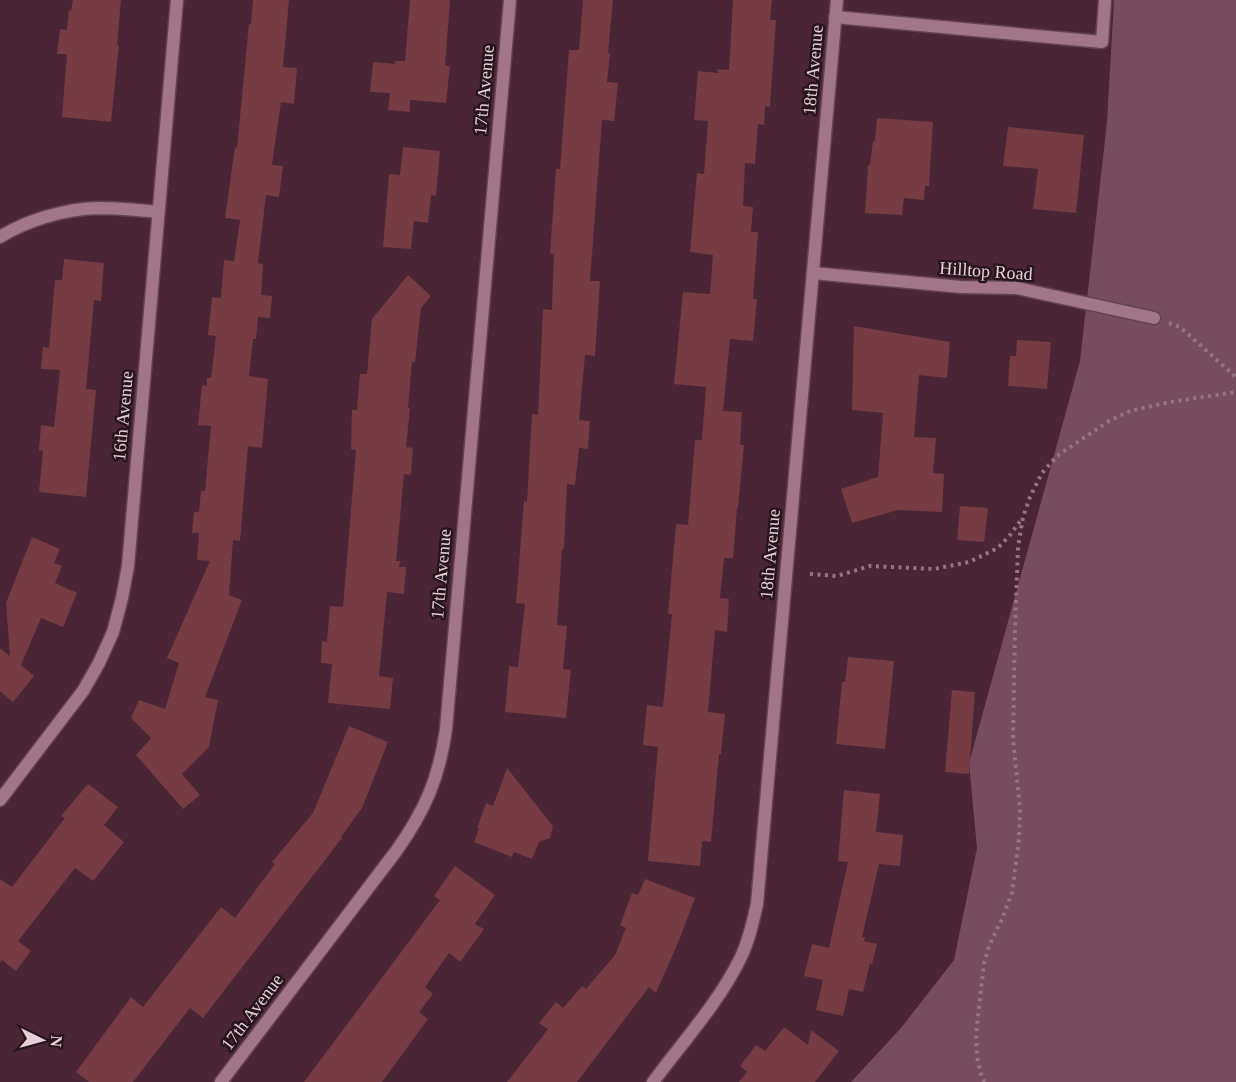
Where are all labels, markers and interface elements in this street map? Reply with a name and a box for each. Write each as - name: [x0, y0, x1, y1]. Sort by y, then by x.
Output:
- street label: 18th Avenue: [799, 24, 827, 116]
- street label: 17th Avenue: [470, 44, 498, 136]
- street label: Hilltop Road: [939, 258, 1033, 284]
- street label: 16th Avenue: [109, 370, 137, 462]
- street label: 18th Avenue: [756, 508, 784, 600]
- street label: 17th Avenue: [427, 528, 455, 620]
- street label: 17th Avenue: [217, 970, 287, 1054]
- north arrow: [12, 1010, 72, 1070]
- text: N: [47, 1035, 65, 1048]

